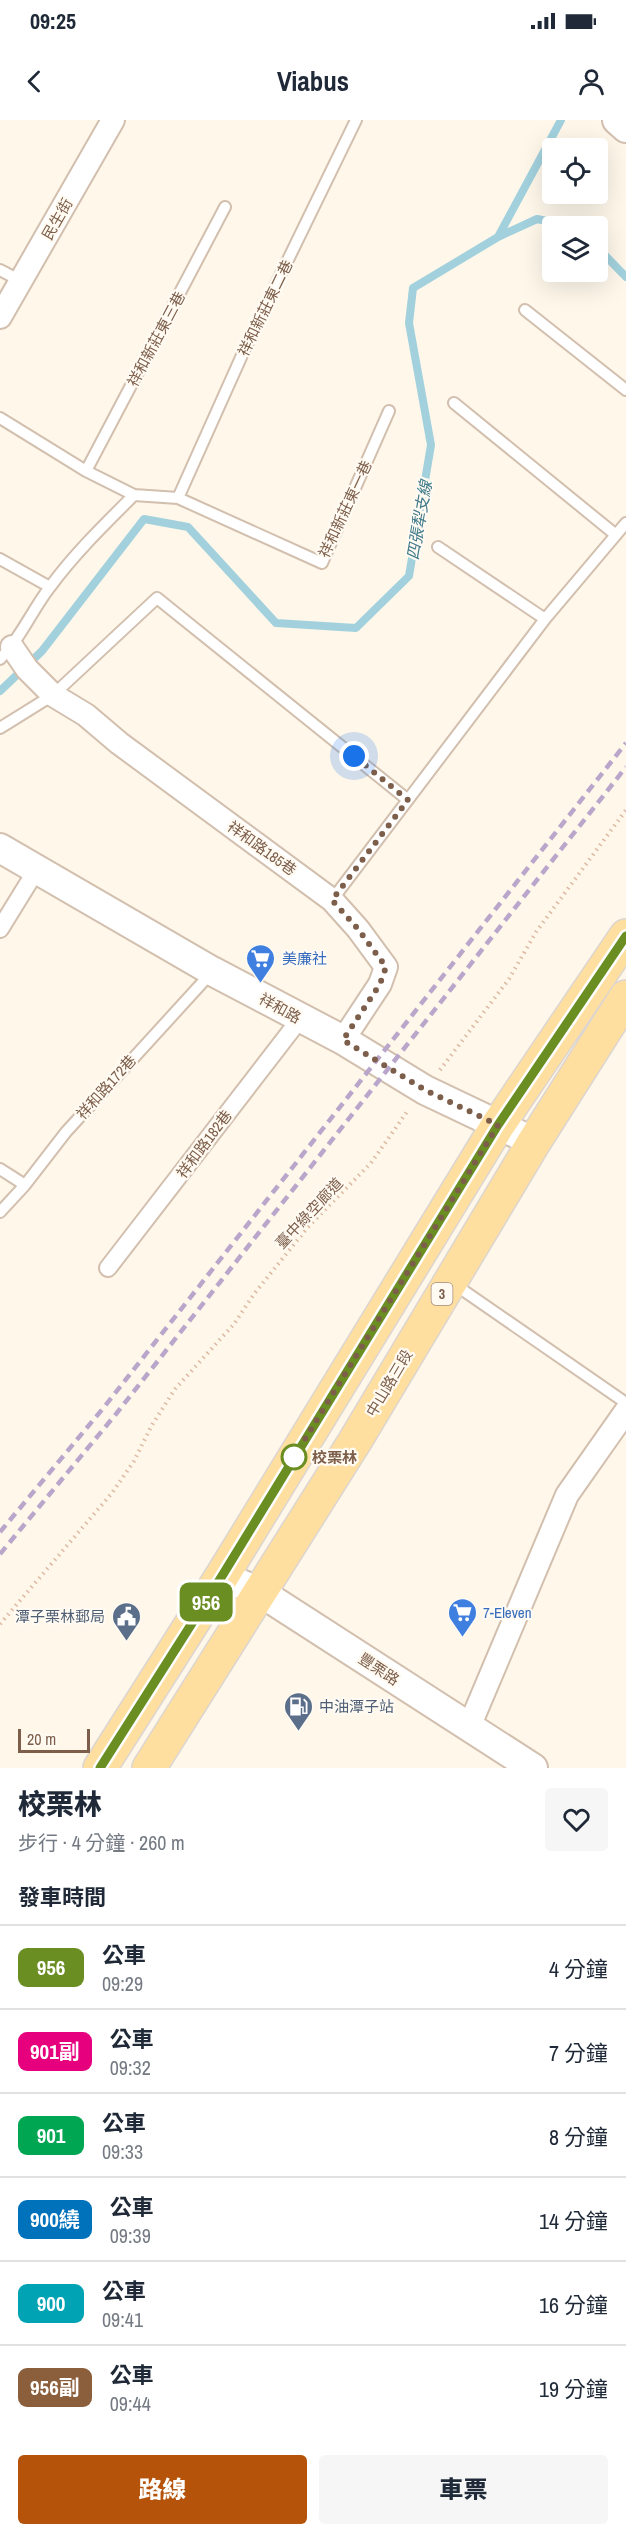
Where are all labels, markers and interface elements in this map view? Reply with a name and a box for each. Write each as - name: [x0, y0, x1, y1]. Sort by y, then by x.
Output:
- text: 09:25: [30, 6, 76, 36]
- text: Viabus: [277, 63, 349, 99]
- icon: back: [18, 65, 51, 98]
- icon: person: [575, 65, 608, 98]
- map controls: [542, 138, 608, 282]
- button: locate: [542, 138, 608, 204]
- street label: 民生街: [37, 194, 77, 244]
- button: layers: [542, 216, 608, 282]
- street label: 祥和新莊東二巷: [233, 256, 297, 360]
- street label: 祥和新莊東三巷: [122, 288, 190, 390]
- street label: 祥和新莊東一巷: [313, 457, 377, 561]
- water label: 四張犁支線: [401, 477, 437, 561]
- your location: [339, 741, 369, 771]
- street label: 祥和路185巷: [223, 816, 301, 880]
- supermarket icon: 美廉社: [245, 942, 277, 984]
- place label: 美廉社: [282, 948, 327, 969]
- street label: 祥和路: [255, 988, 305, 1028]
- street label: 祥和路172巷: [71, 1050, 141, 1124]
- street label: 祥和路182巷: [171, 1106, 237, 1182]
- street label: 臺中綠空廊道: [271, 1173, 347, 1253]
- road number: 3: [432, 1283, 452, 1305]
- street label: 中山路三段: [361, 1345, 417, 1421]
- marker: 校栗林: [281, 1444, 307, 1470]
- place label: 校栗林: [312, 1447, 357, 1468]
- line badge: 956: [172, 1582, 240, 1622]
- text: 956: [192, 1588, 220, 1617]
- supermarket icon: 7-Eleven: [446, 1596, 478, 1638]
- public building icon: 潭子栗林郵局: [110, 1600, 142, 1642]
- place label: 7-Eleven: [483, 1602, 532, 1623]
- place label: 潭子栗林郵局: [15, 1606, 105, 1627]
- street label: 豐栗路: [354, 1648, 404, 1690]
- fuel station icon: 中油潭子站: [282, 1690, 314, 1732]
- place label: 中油潭子站: [319, 1696, 394, 1717]
- scale bar: [18, 1726, 90, 1754]
- text: 20 m: [27, 1728, 56, 1750]
- text: 校栗林: [18, 1785, 102, 1823]
- button: heart: [545, 1788, 608, 1851]
- text: 步行 · 4 分鐘 · 260 m: [18, 1829, 185, 1856]
- text: 發車時間: [18, 1882, 106, 1912]
- text: 公車: [102, 1940, 146, 1970]
- text: 956: [37, 1953, 65, 1982]
- text: 4 分鐘: [549, 1954, 608, 1984]
- text: 09:29: [102, 1970, 143, 1997]
- text: 公車: [110, 2024, 154, 2054]
- text: 901副: [30, 2037, 80, 2066]
- text: 7 分鐘: [549, 2038, 608, 2068]
- text: 09:32: [110, 2054, 151, 2081]
- text: 公車: [102, 2108, 146, 2138]
- text: 901: [37, 2121, 65, 2150]
- text: 8 分鐘: [549, 2122, 608, 2152]
- text: 09:33: [102, 2138, 143, 2165]
- text: 公車: [110, 2192, 154, 2222]
- text: 900繞: [30, 2205, 80, 2234]
- text: 14 分鐘: [539, 2206, 608, 2236]
- text: 09:39: [110, 2222, 151, 2249]
- text: 公車: [102, 2276, 146, 2306]
- text: 900: [37, 2289, 65, 2318]
- text: 16 分鐘: [539, 2290, 608, 2320]
- text: 09:41: [102, 2306, 143, 2333]
- text: 公車: [110, 2360, 154, 2390]
- text: 956副: [30, 2373, 80, 2402]
- text: 19 分鐘: [539, 2374, 608, 2404]
- text: 09:44: [110, 2390, 151, 2417]
- button: 路線: [18, 2455, 307, 2524]
- button: 車票: [319, 2455, 608, 2524]

